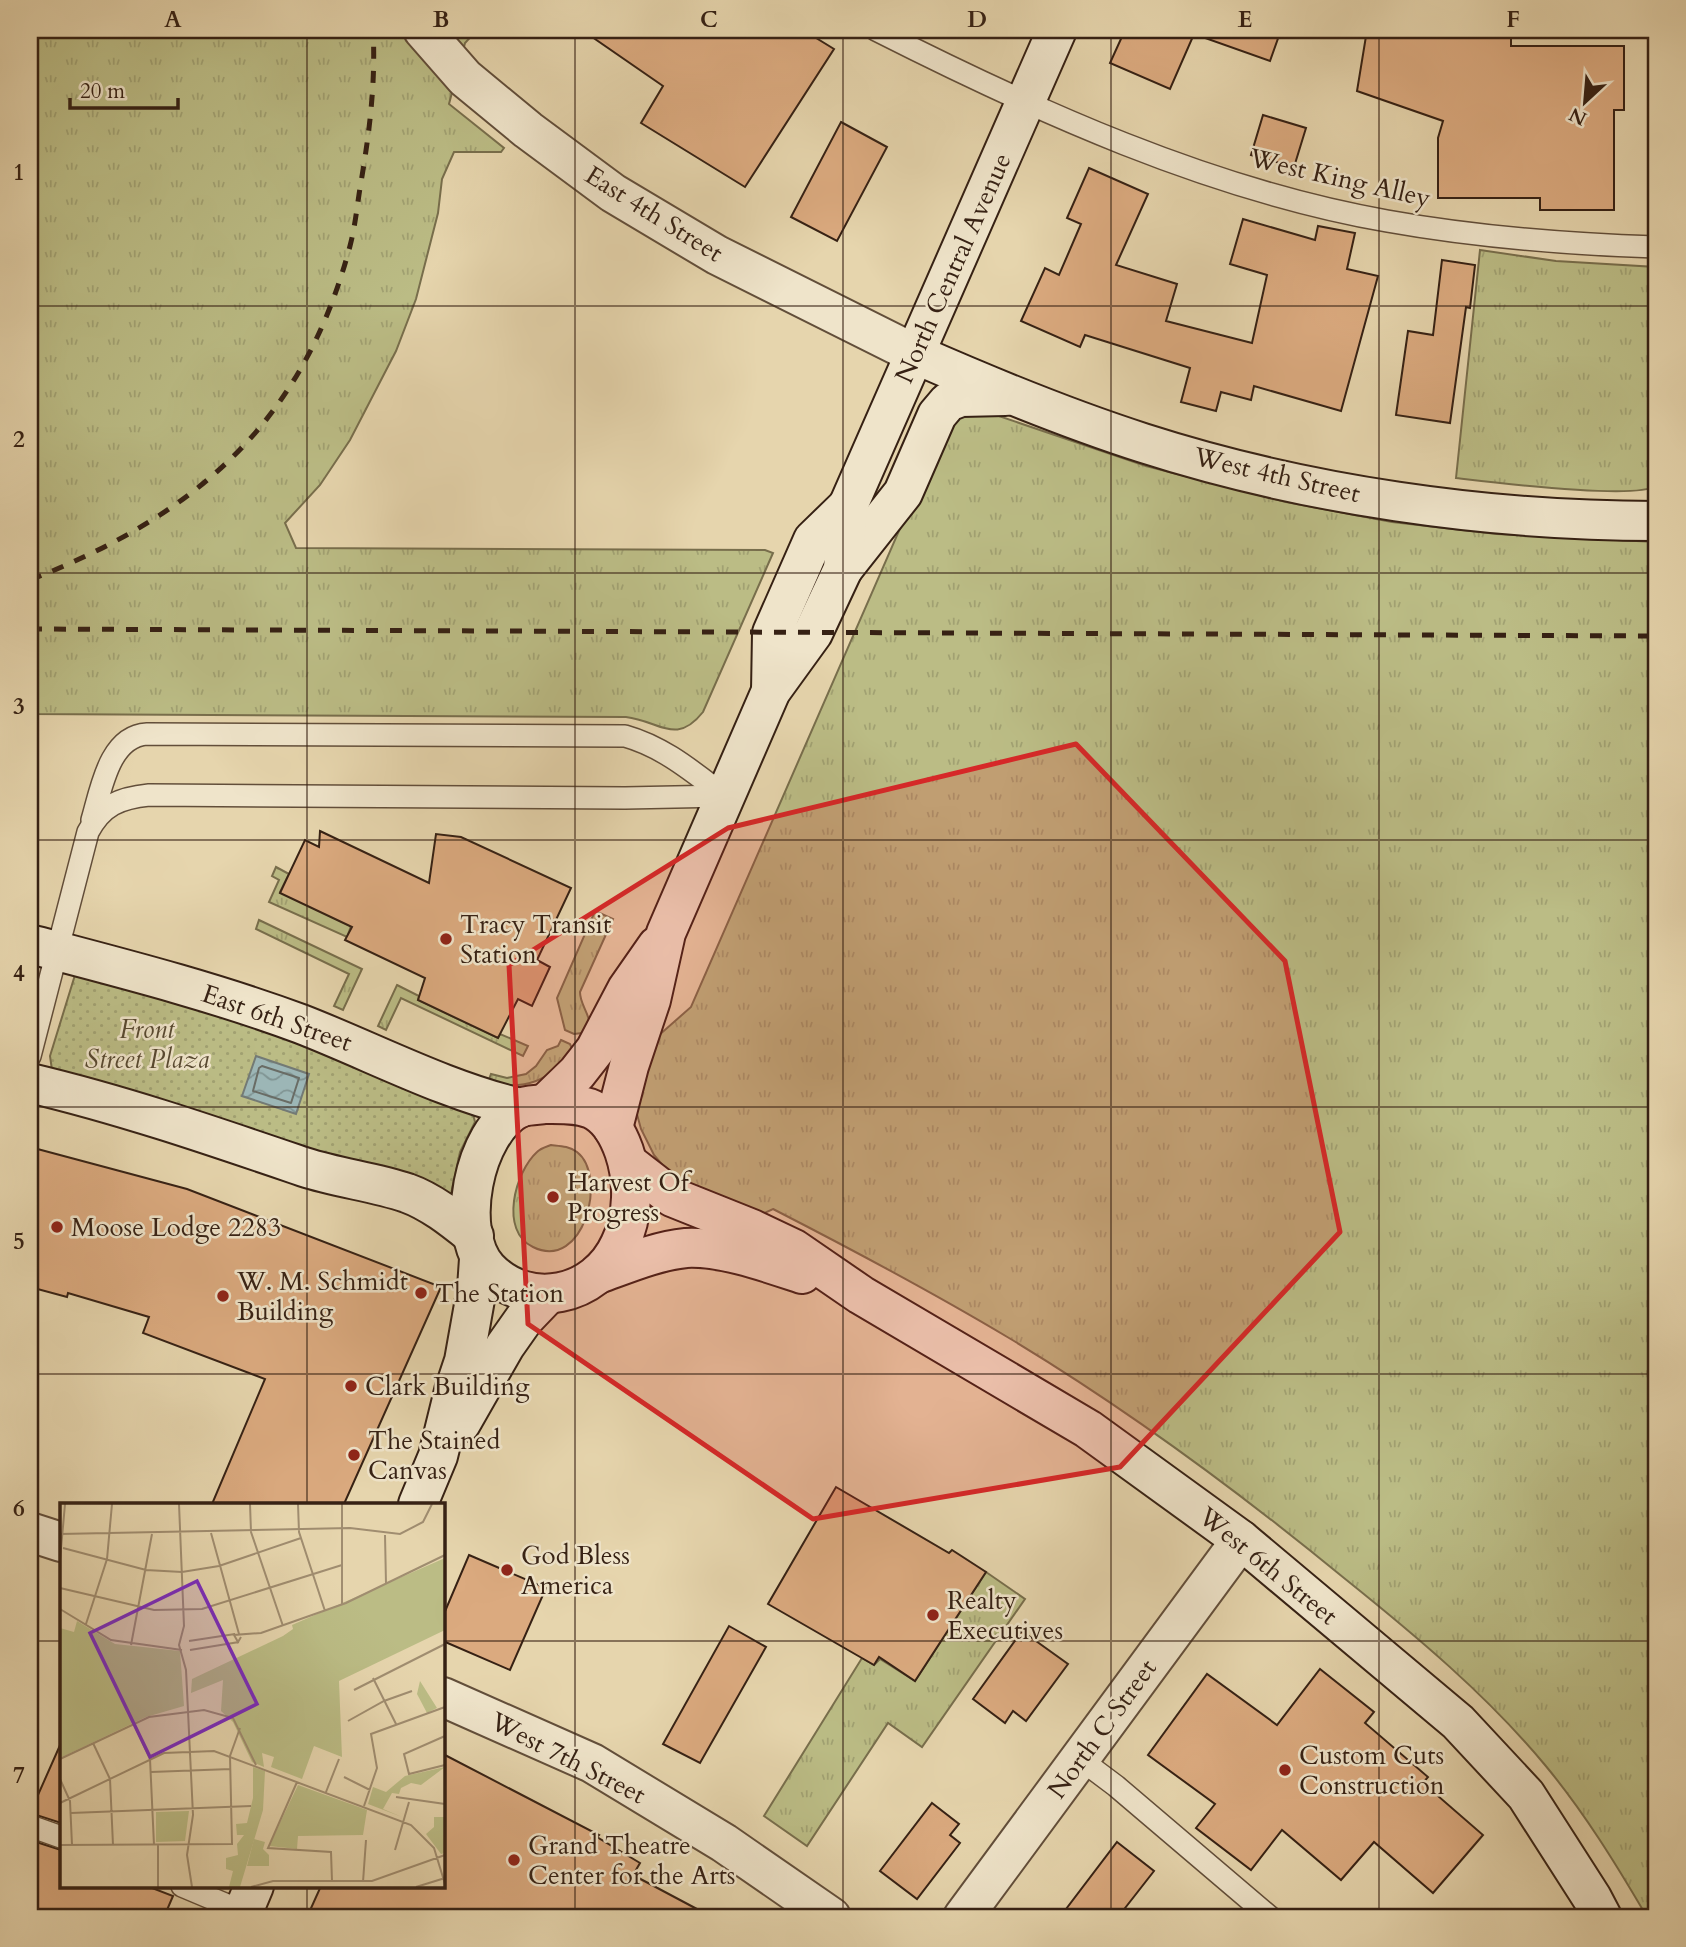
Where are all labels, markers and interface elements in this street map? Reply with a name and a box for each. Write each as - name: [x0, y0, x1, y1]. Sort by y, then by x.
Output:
- text: A: [164, 4, 182, 35]
- text: B: [433, 4, 449, 35]
- text: C: [700, 4, 718, 35]
- text: D: [967, 4, 987, 35]
- text: E: [1238, 4, 1252, 35]
- text: F: [1506, 4, 1520, 35]
- scale bar: [70, 66, 178, 110]
- north arrow: [1550, 66, 1620, 136]
- text: 20 m: [80, 77, 125, 106]
- text: N: [1564, 101, 1591, 132]
- street label: West King Alley: [1245, 140, 1434, 216]
- street label: North Central Avenue: [886, 147, 1020, 389]
- text: 1: [13, 157, 25, 188]
- street label: East 4th Street: [578, 158, 730, 270]
- text: 2: [13, 424, 25, 455]
- street label: West 4th Street: [1189, 439, 1364, 511]
- text: 3: [13, 691, 25, 722]
- place label: Tracy Transit Station: [460, 907, 611, 972]
- marker: Tracy Transit Station: [438, 931, 454, 947]
- text: 4: [13, 958, 25, 989]
- street label: East 6th Street: [197, 976, 357, 1060]
- park label: Front Street Plaza: [85, 1012, 210, 1077]
- place label: Harvest Of Progress: [567, 1165, 693, 1230]
- marker: Harvest Of Progress: [545, 1189, 561, 1205]
- place label: Moose Lodge 2283: [71, 1210, 281, 1245]
- marker: Moose Lodge 2283: [49, 1219, 65, 1235]
- text: 5: [13, 1226, 25, 1257]
- place label: W. M. Schmidt Building: [236, 1264, 408, 1329]
- place label: The Station: [435, 1276, 564, 1311]
- marker: The Station: [413, 1285, 429, 1301]
- marker: W. M. Schmidt Building: [215, 1288, 231, 1304]
- place label: Clark Building: [365, 1369, 530, 1404]
- marker: Clark Building: [343, 1378, 359, 1394]
- place label: The Stained Canvas: [368, 1423, 500, 1488]
- marker: The Stained Canvas: [346, 1447, 362, 1463]
- text: 6: [13, 1493, 25, 1524]
- street label: West 6th Street: [1190, 1498, 1345, 1633]
- inset map: [60, 1503, 444, 1888]
- place label: God Bless America: [521, 1538, 630, 1603]
- marker: God Bless America: [499, 1562, 515, 1578]
- place label: Realty Executives: [947, 1583, 1063, 1648]
- marker: Realty Executives: [925, 1607, 941, 1623]
- street label: North C Street: [1039, 1652, 1165, 1806]
- street label: West 7th Street: [484, 1703, 652, 1812]
- place label: Custom Cuts Construction: [1299, 1738, 1445, 1803]
- text: 7: [13, 1760, 25, 1791]
- marker: Custom Cuts Construction: [1277, 1762, 1293, 1778]
- place label: Grand Theatre Center for the Arts: [528, 1828, 736, 1893]
- marker: Grand Theatre Center for the Arts: [506, 1852, 522, 1868]

